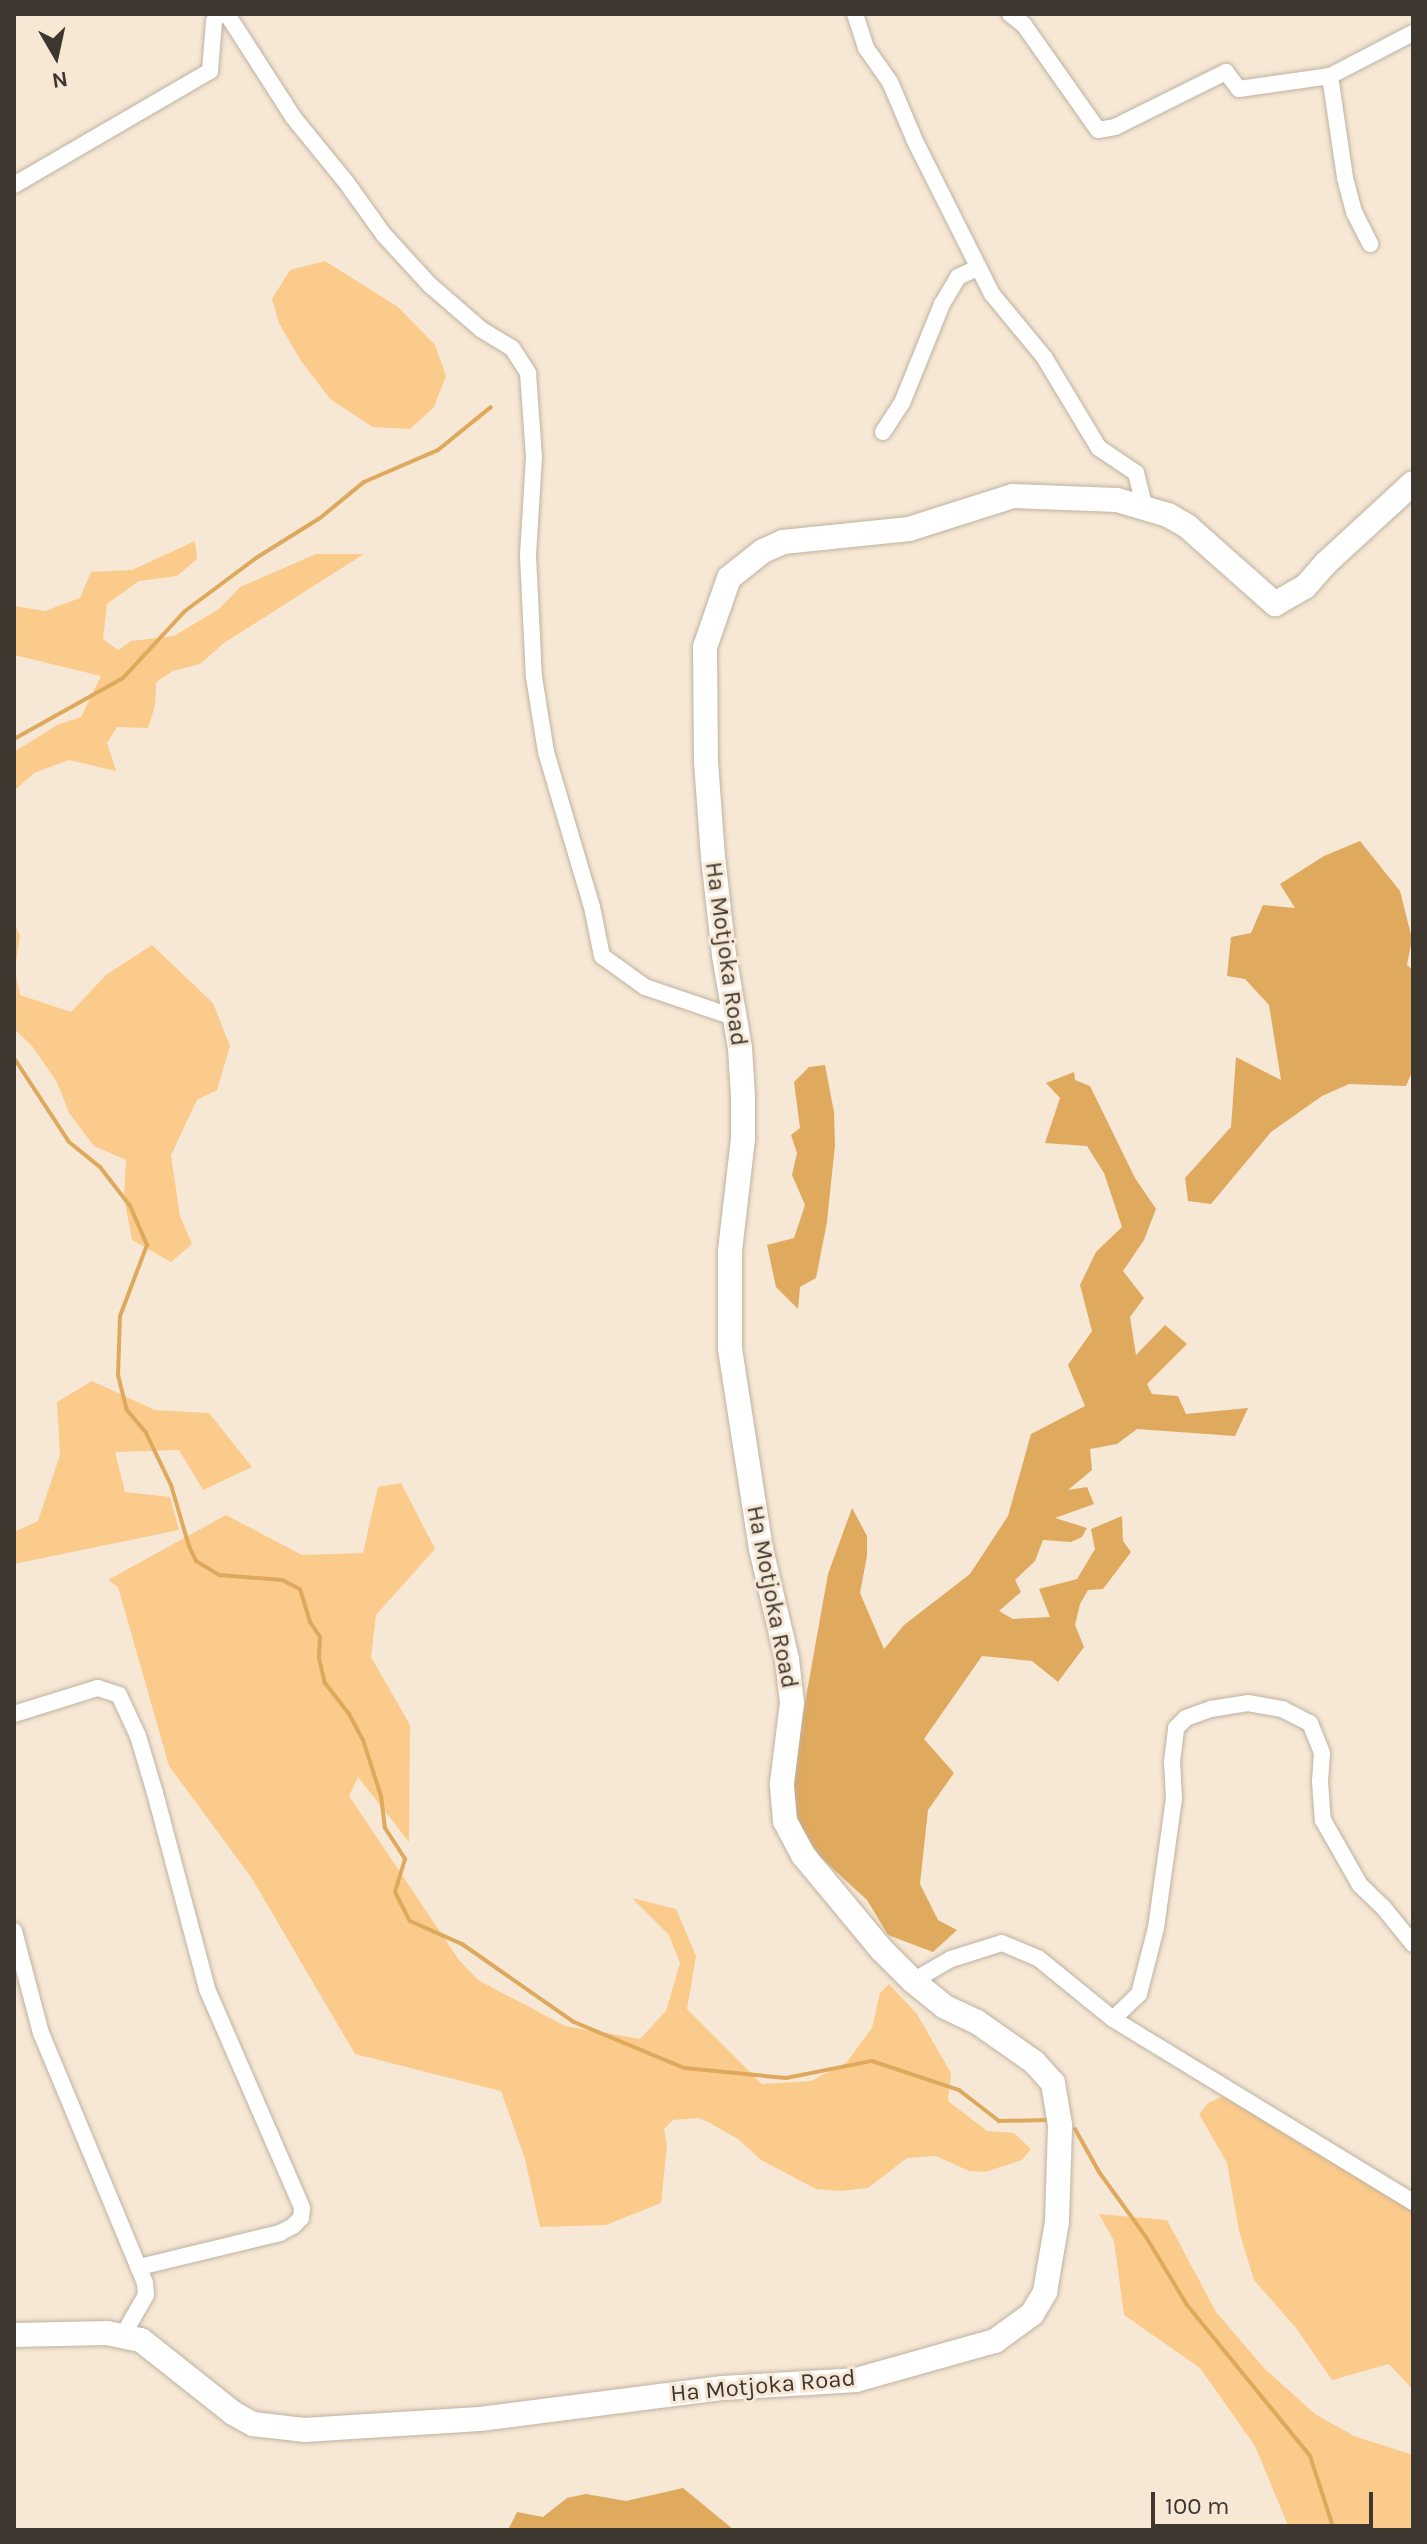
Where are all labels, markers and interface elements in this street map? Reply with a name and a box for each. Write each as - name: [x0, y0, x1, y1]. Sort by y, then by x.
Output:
- north arrow: [16, 16, 96, 96]
- text: N: [50, 66, 70, 94]
- street label: Ha Motjoka Road: [699, 860, 753, 1048]
- street label: Ha Motjoka Road: [740, 1503, 804, 1691]
- street label: Ha Motjoka Road: [669, 2364, 857, 2408]
- scale bar: [1155, 2476, 1377, 2526]
- text: 100 m: [1165, 2492, 1230, 2520]

